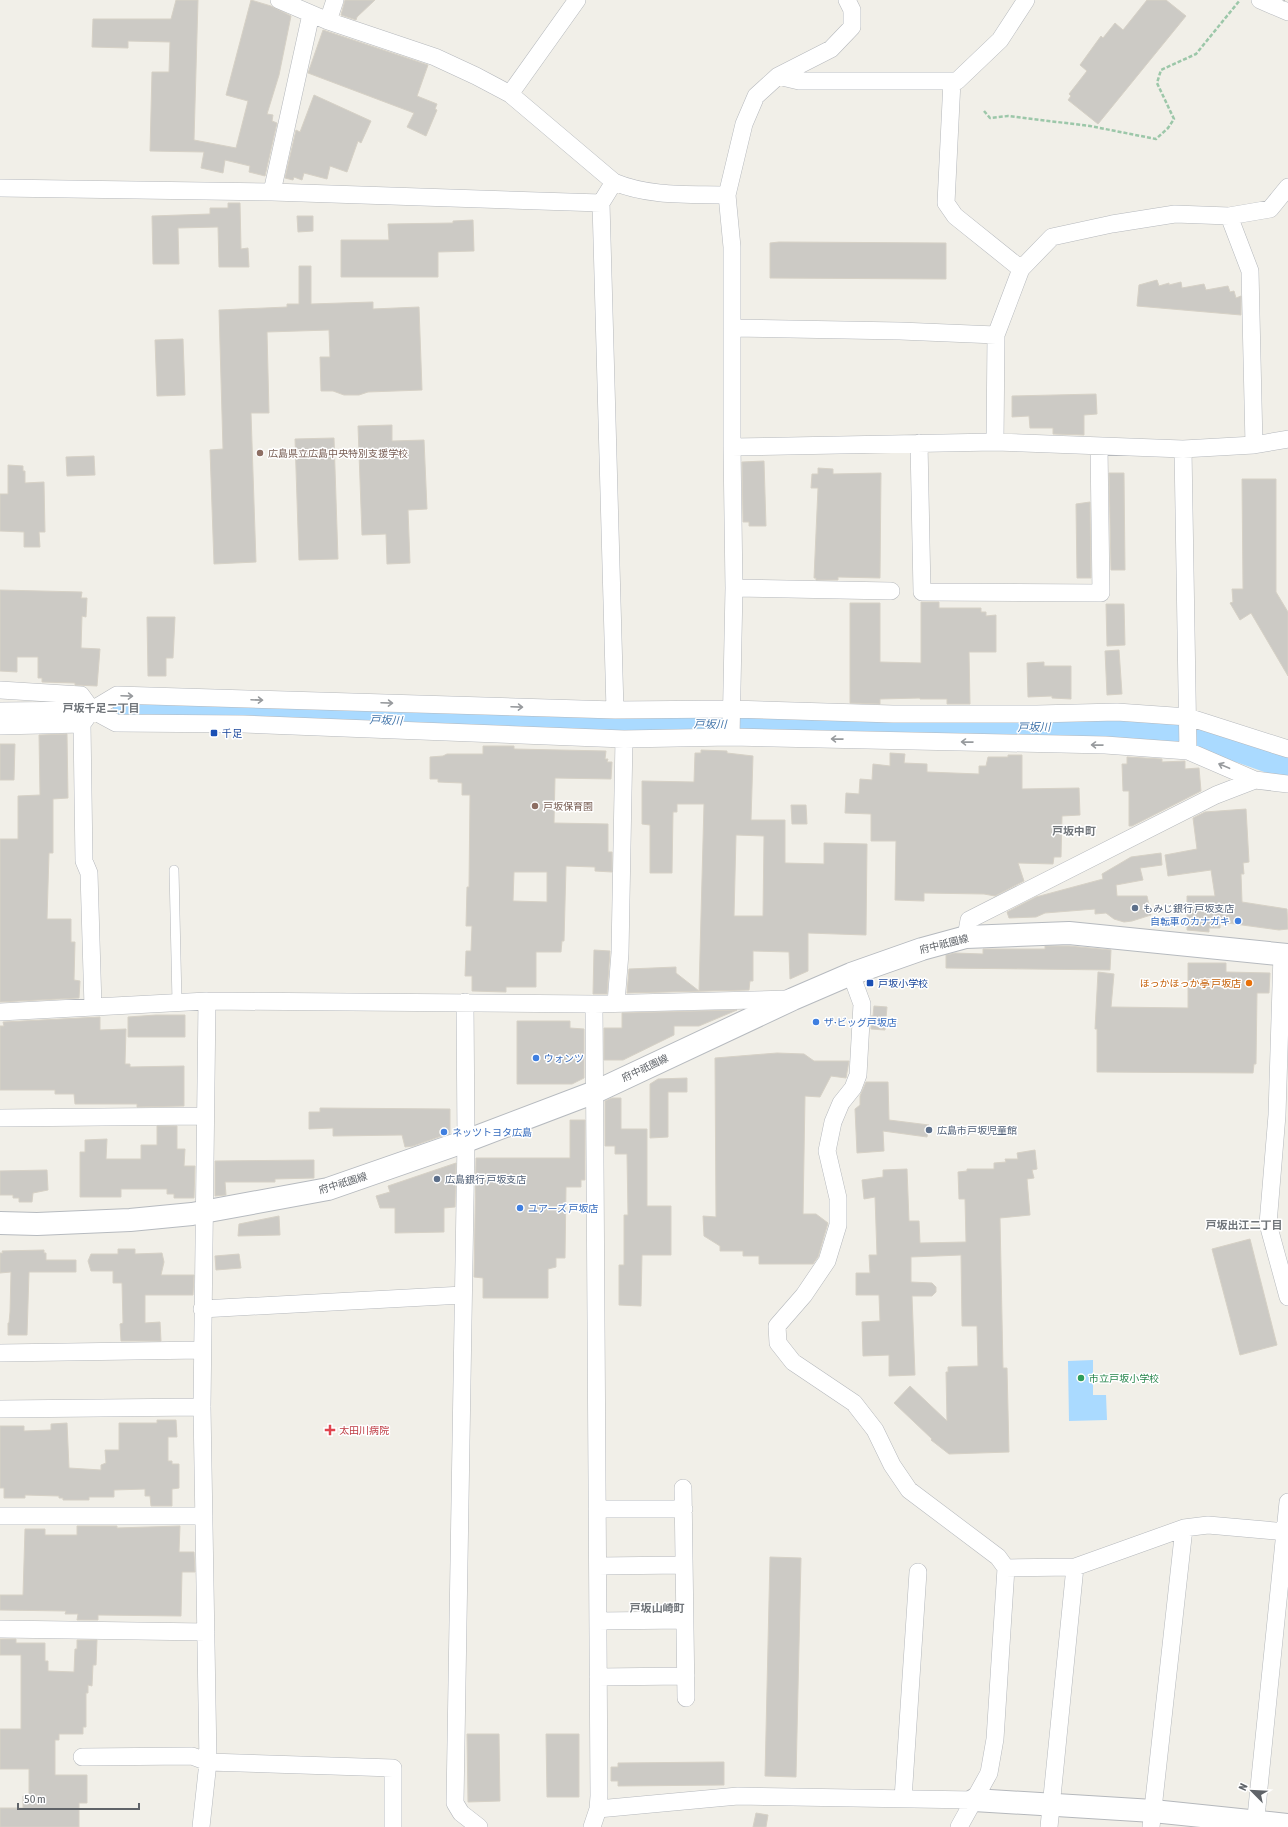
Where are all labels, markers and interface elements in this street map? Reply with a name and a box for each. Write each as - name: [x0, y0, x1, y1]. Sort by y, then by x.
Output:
- marker: 広島県立広島中央特別支援学校: [255, 448, 265, 458]
- place label: 広島県立広島中央特別支援学校: [268, 448, 408, 459]
- one-way arrow: [120, 692, 133, 700]
- one-way arrow: [250, 696, 263, 703]
- one-way arrow: [380, 700, 393, 707]
- district label: 戸坂千足二丁目: [63, 702, 140, 714]
- one-way arrow: [510, 704, 523, 711]
- water label: 戸坂川: [369, 713, 404, 727]
- water label: 戸坂川: [693, 718, 728, 730]
- water label: 戸坂川: [1017, 721, 1052, 733]
- marker: 千足: [209, 728, 219, 738]
- place label: 千足: [222, 728, 242, 739]
- one-way arrow: [831, 735, 844, 743]
- one-way arrow: [961, 738, 974, 746]
- one-way arrow: [1091, 741, 1104, 749]
- one-way arrow: [1219, 762, 1231, 769]
- marker: 戸坂保育園: [530, 801, 540, 811]
- place label: 戸坂保育園: [543, 801, 593, 812]
- district label: 戸坂中町: [1052, 825, 1096, 837]
- marker: もみじ銀行 戸坂支店: [1130, 903, 1140, 913]
- place label: もみじ銀行 戸坂支店: [1143, 903, 1234, 914]
- place label: 自転車のカナガキ: [1150, 916, 1230, 927]
- marker: 自転車のカナガキ: [1233, 916, 1243, 926]
- street label: 府中祇園線: [918, 933, 970, 955]
- marker: 戸坂小学校: [865, 978, 875, 988]
- place label: 戸坂小学校: [878, 978, 928, 989]
- place label: ほっかほっか亭 戸坂店: [1140, 978, 1241, 989]
- marker: ほっかほっか亭 戸坂店: [1244, 978, 1254, 988]
- marker: ザ•ビッグ戸坂店: [811, 1017, 821, 1027]
- place label: ザ•ビッグ戸坂店: [824, 1017, 897, 1028]
- street label: 府中祇園線: [620, 1052, 670, 1084]
- marker: ウォンツ: [531, 1053, 541, 1063]
- place label: ウォンツ: [544, 1053, 584, 1064]
- marker: 広島市戸坂児童館: [924, 1125, 934, 1135]
- place label: 広島市戸坂児童館: [937, 1125, 1017, 1136]
- marker: ネッツトヨタ広島: [439, 1127, 449, 1137]
- place label: ネッツトヨタ広島: [452, 1127, 532, 1138]
- street label: 府中祇園線: [317, 1170, 369, 1196]
- marker: 広島銀行 戸坂支店: [432, 1174, 442, 1184]
- place label: 広島銀行 戸坂支店: [445, 1174, 526, 1185]
- marker: ユアーズ 戸坂店: [515, 1203, 525, 1213]
- place label: ユアーズ 戸坂店: [528, 1203, 598, 1214]
- district label: 戸坂出江二丁目: [1206, 1219, 1283, 1231]
- marker: 市立戸坂小学校: [1076, 1373, 1086, 1383]
- place label: 市立戸坂小学校: [1089, 1373, 1159, 1384]
- marker: 太田川病院: [324, 1424, 336, 1436]
- place label: 太田川病院: [339, 1425, 389, 1436]
- district label: 戸坂山崎町: [630, 1602, 685, 1614]
- north arrow: [1232, 1771, 1272, 1811]
- text: N: [1236, 1782, 1250, 1792]
- scale bar: [18, 1785, 139, 1811]
- text: 50 m: [24, 1792, 46, 1806]

